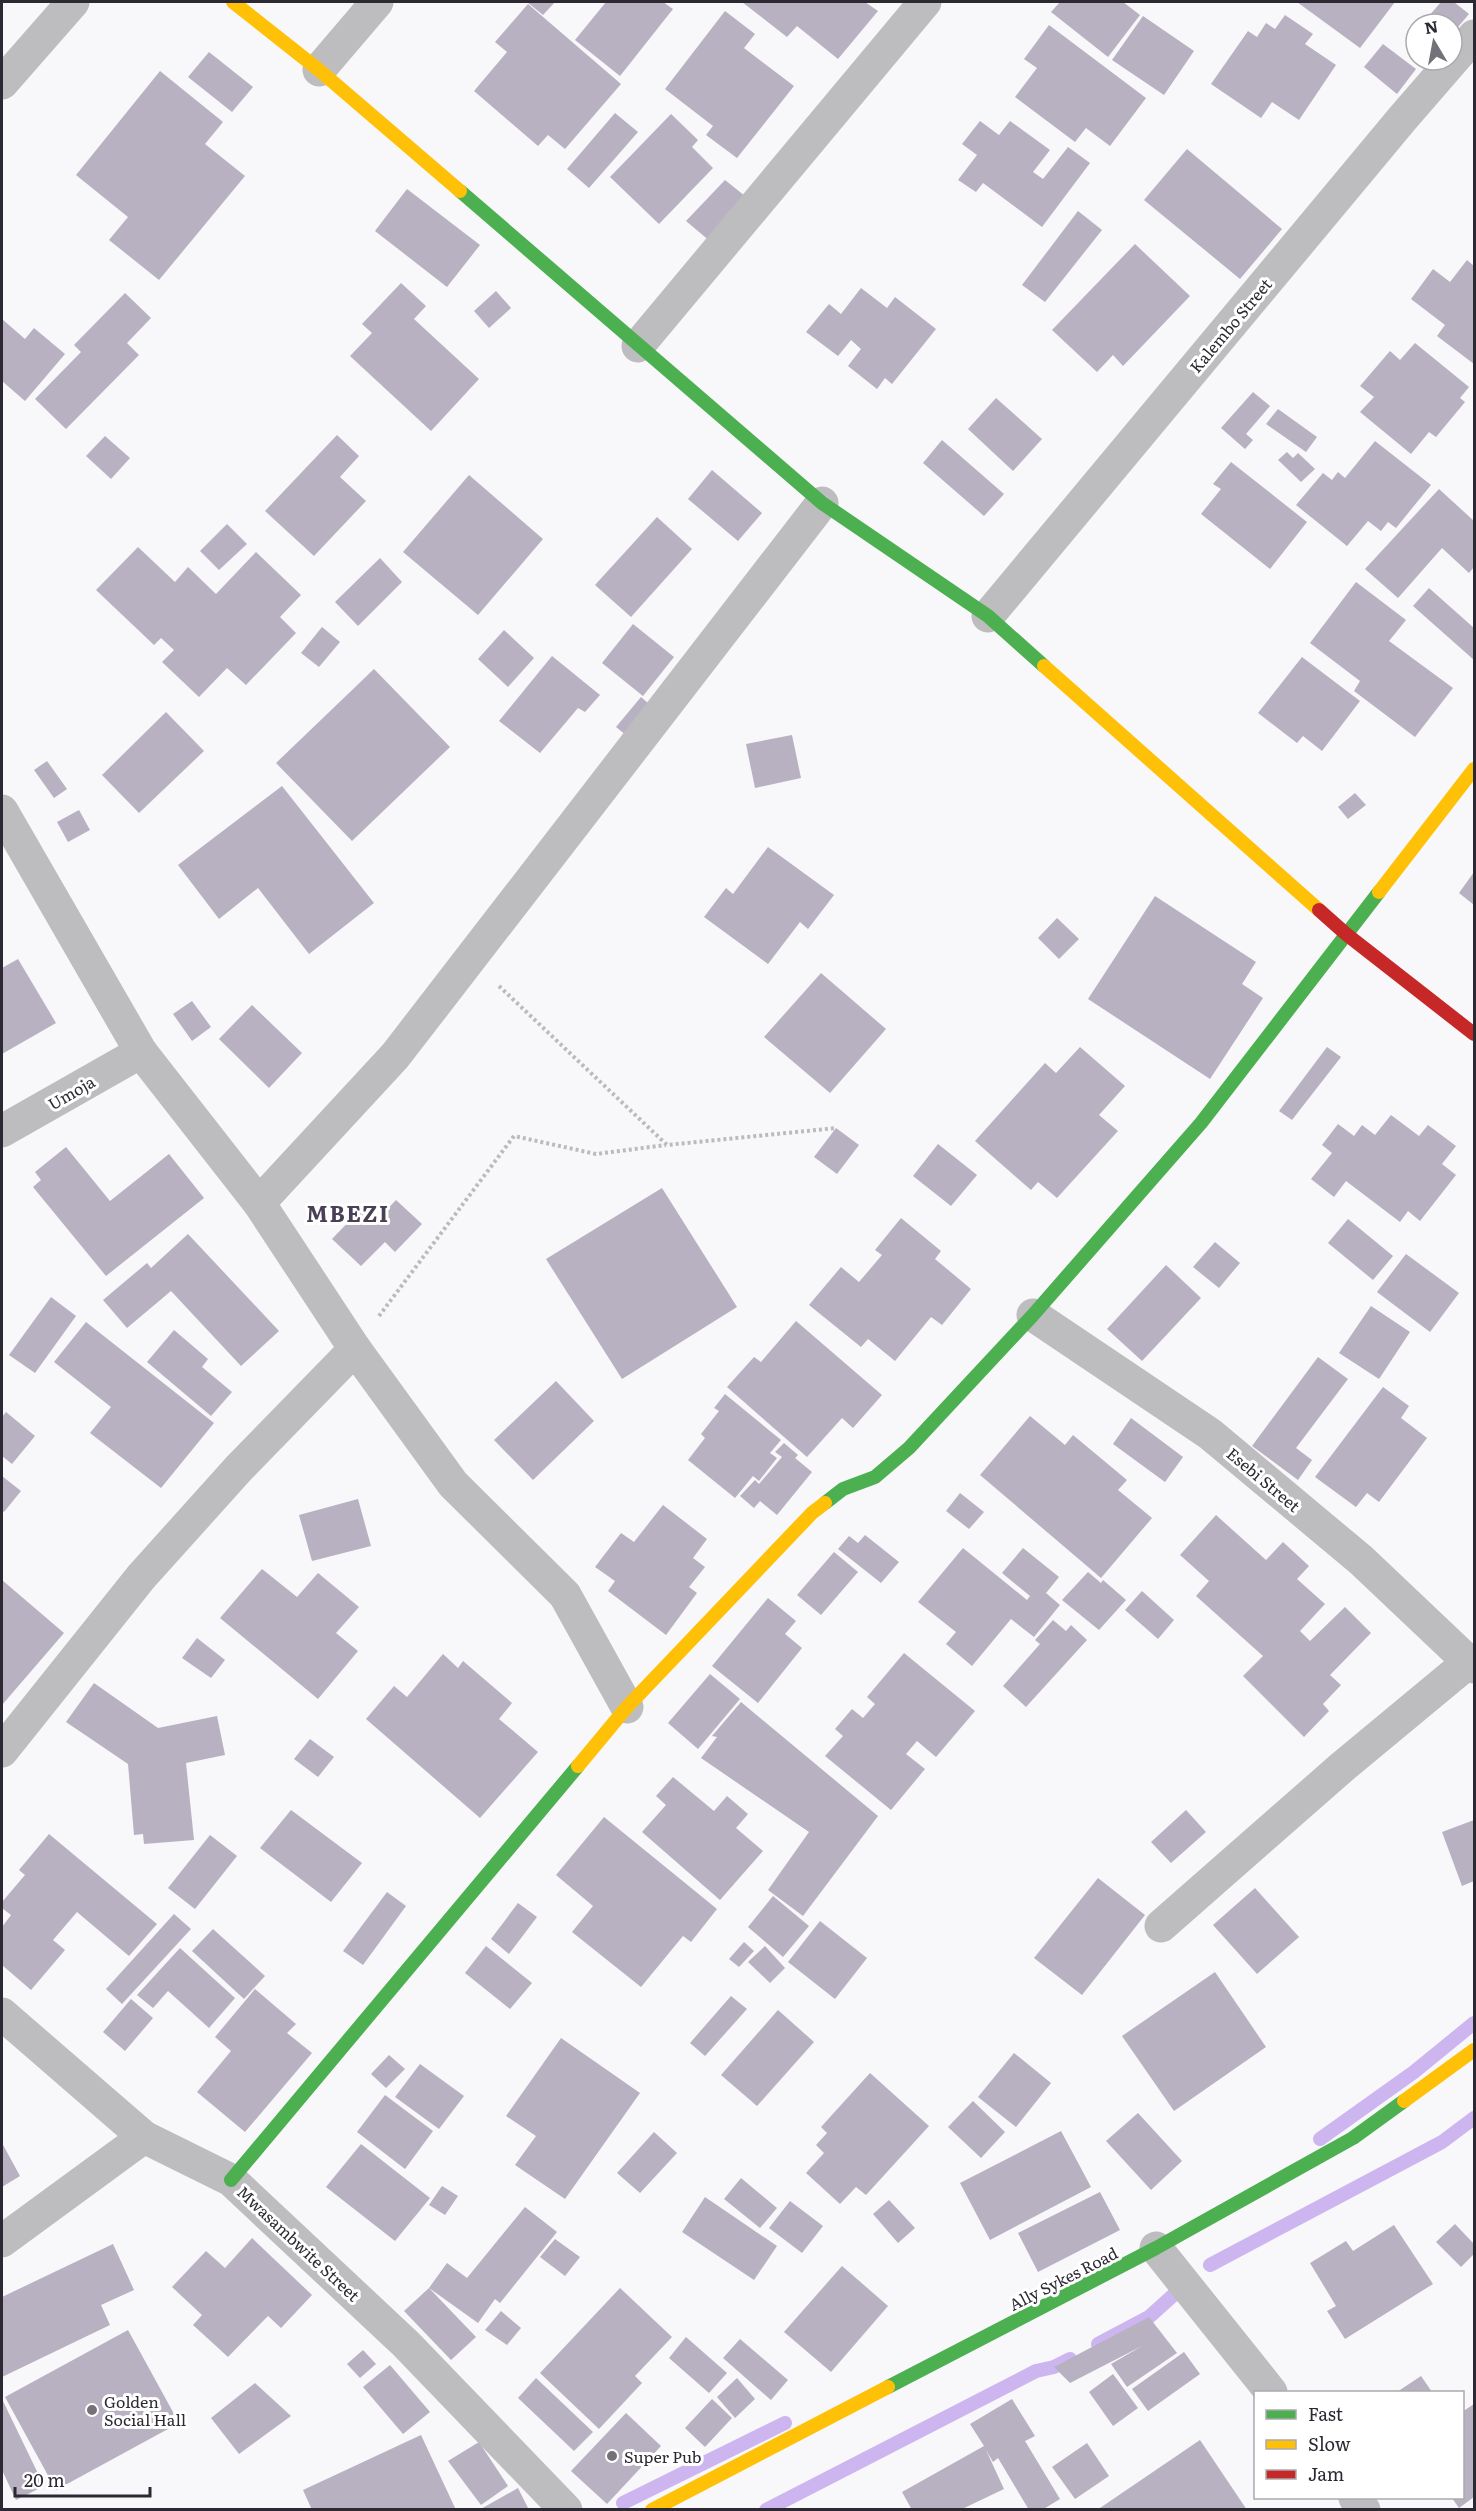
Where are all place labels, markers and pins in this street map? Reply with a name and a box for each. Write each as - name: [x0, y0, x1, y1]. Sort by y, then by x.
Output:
- place label: Golden Social Hall: [104, 2389, 186, 2431]
- marker: Golden Social Hall: [85, 2403, 99, 2417]
- place label: Super Pub: [624, 2444, 702, 2468]
- marker: Super Pub: [605, 2449, 619, 2463]

